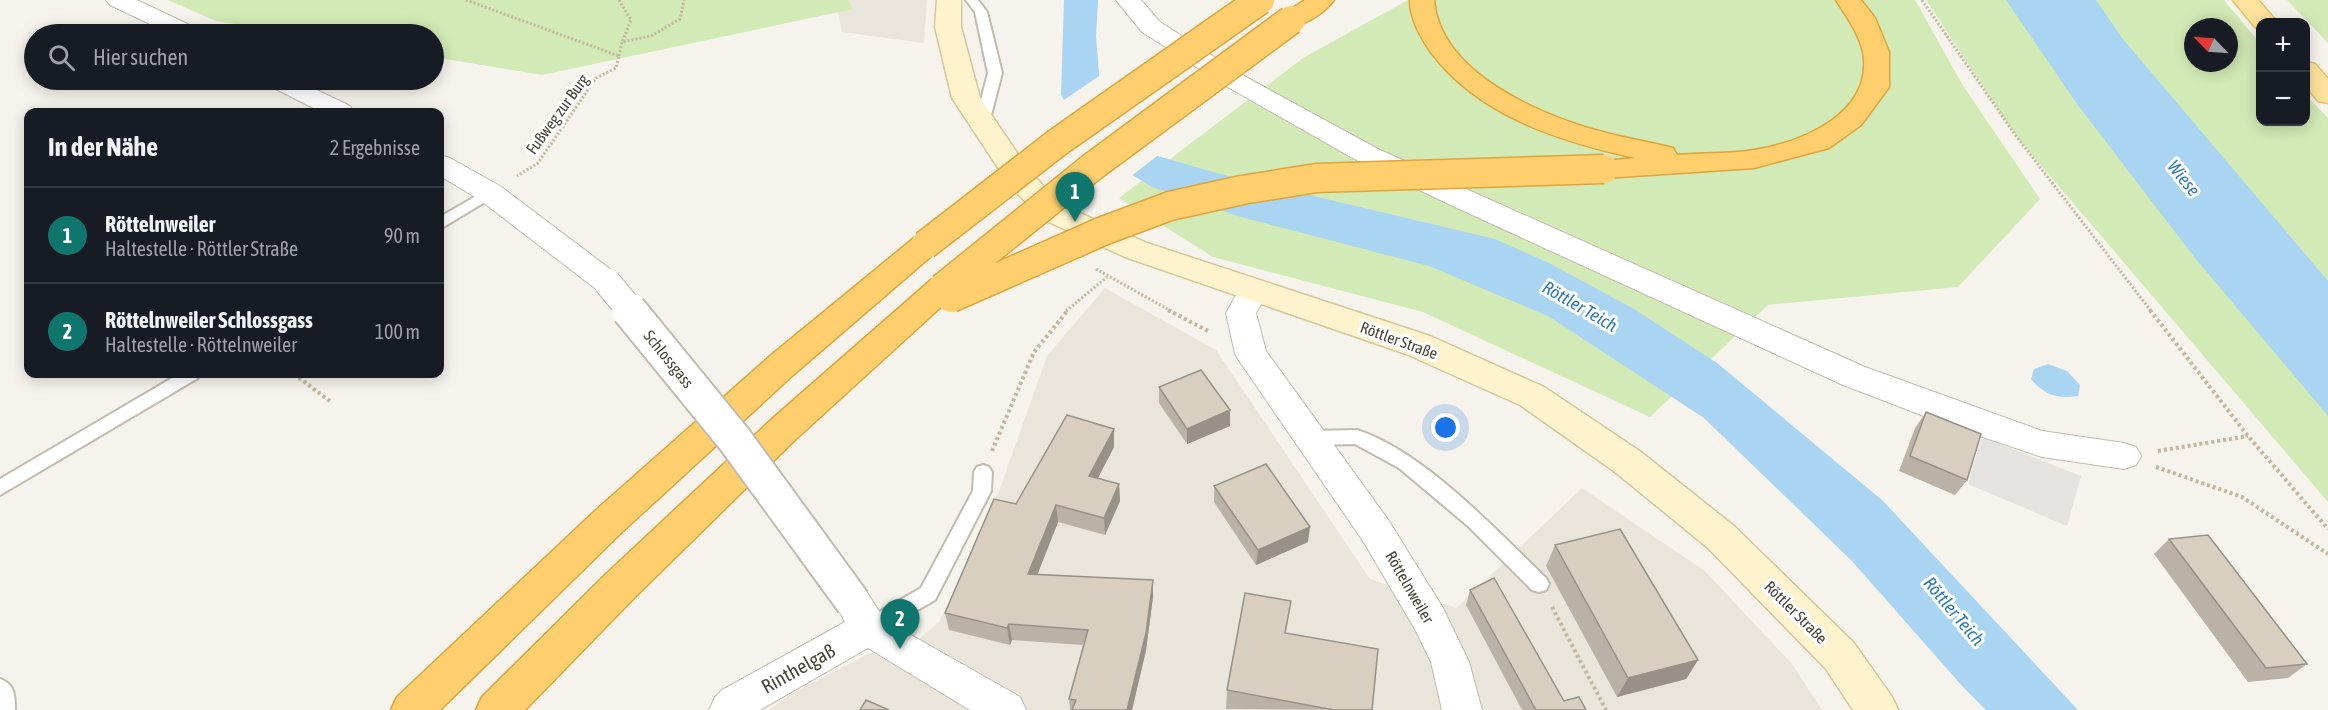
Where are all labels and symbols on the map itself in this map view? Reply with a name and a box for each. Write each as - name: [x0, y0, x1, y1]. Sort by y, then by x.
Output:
- north arrow: [2184, 18, 2238, 72]
- street label: Fußweg zur Burg: [522, 71, 593, 158]
- water label: Wiese: [2163, 156, 2205, 200]
- pin: 1: [1056, 172, 1094, 222]
- water label: Röttler Teich: [1539, 276, 1621, 336]
- street label: Röttler Straße: [1358, 318, 1440, 362]
- street label: Schlossgass: [640, 327, 698, 392]
- your location: [1431, 413, 1460, 442]
- street label: Röttelnweiler: [1382, 548, 1438, 626]
- water label: Röttler Teich: [1919, 573, 1989, 650]
- street label: Röttler Straße: [1761, 577, 1831, 647]
- pin: 2: [880, 600, 920, 649]
- street label: Rinthelgaß: [757, 638, 839, 698]

